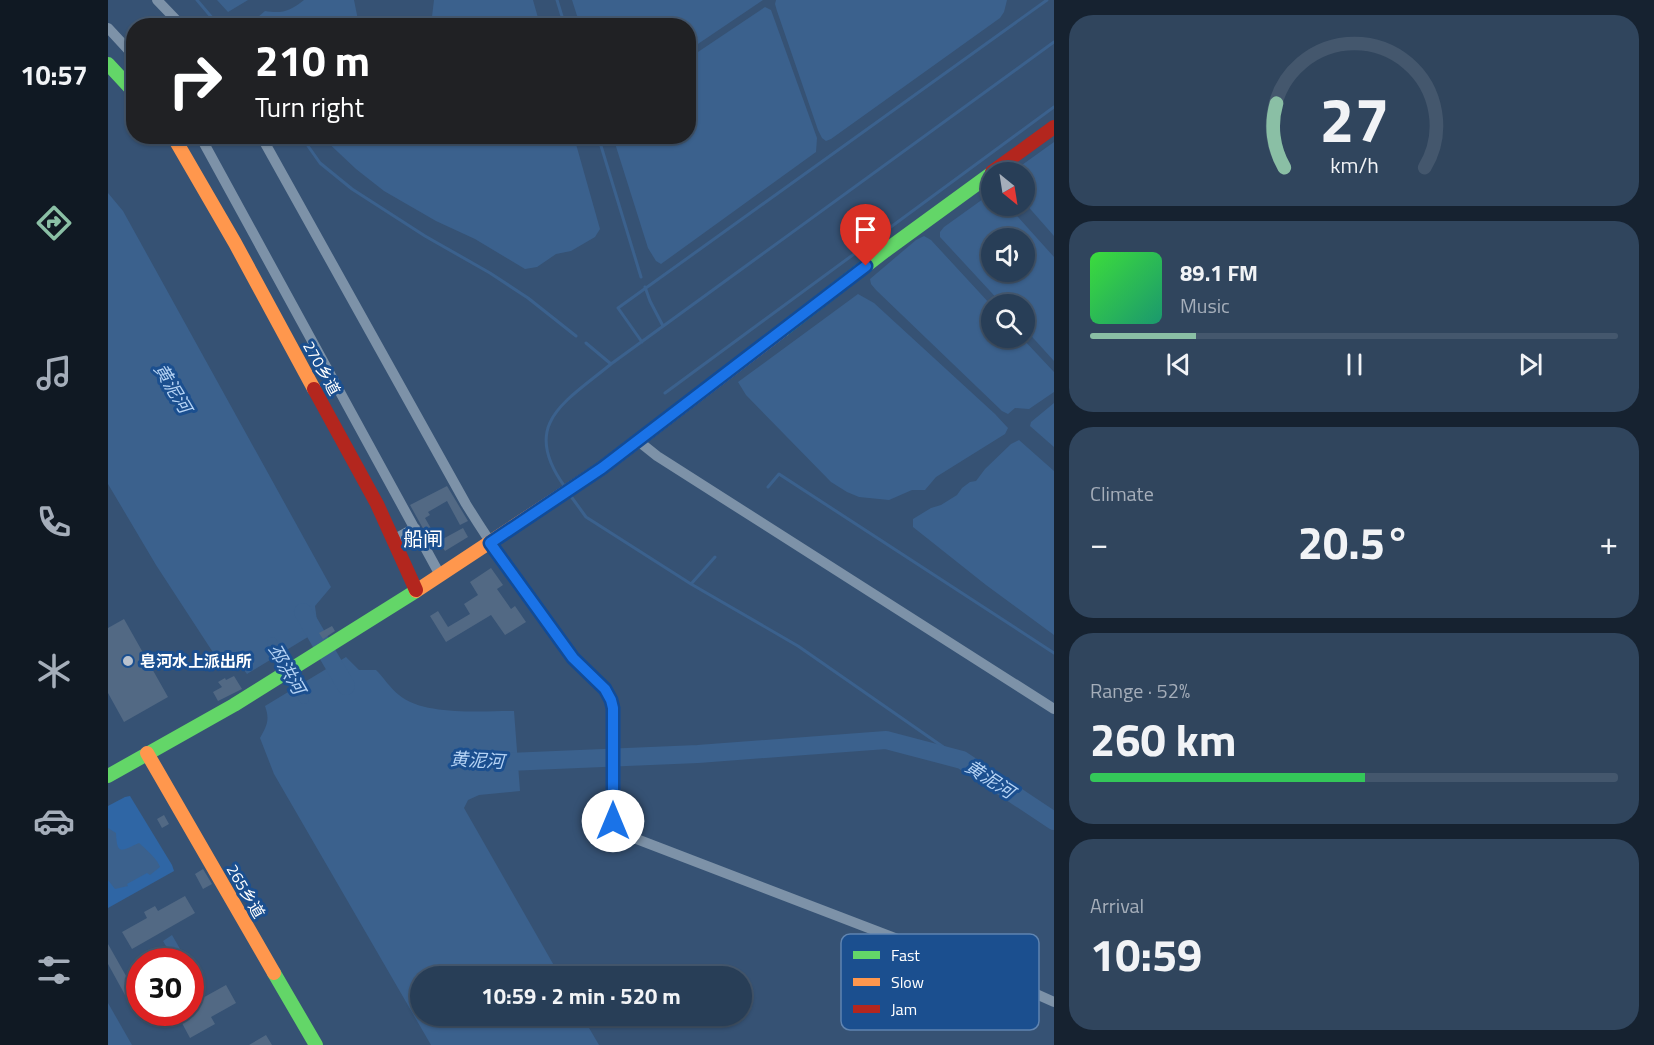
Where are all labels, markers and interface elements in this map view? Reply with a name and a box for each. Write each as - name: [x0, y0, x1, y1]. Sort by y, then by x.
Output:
- text: 210 m: [255, 28, 370, 92]
- icon: right: [156, 42, 234, 120]
- text: 10:57: [20, 54, 88, 95]
- text: 27: [1319, 71, 1389, 166]
- text: Turn right: [255, 86, 364, 127]
- text: km/h: [1330, 149, 1378, 181]
- north arrow: [981, 162, 1035, 216]
- map controls: [981, 162, 1035, 348]
- icon: directions: [33, 202, 75, 244]
- pin: [840, 204, 891, 266]
- icon: arrive: [849, 213, 882, 246]
- button: sound: [981, 228, 1035, 282]
- text: 89.1 FM: [1180, 256, 1258, 290]
- text: Music: [1180, 290, 1230, 321]
- button: search: [981, 294, 1035, 348]
- street label: 270乡道: [297, 336, 347, 400]
- icon: previous: [1162, 348, 1195, 381]
- icon: pause: [1338, 348, 1371, 381]
- icon: next: [1514, 348, 1547, 381]
- icon: music: [33, 352, 75, 394]
- water label: 黄泥河: [148, 358, 200, 421]
- text: Climate: [1090, 478, 1154, 509]
- icon: phone: [33, 501, 75, 543]
- text: 20.5°: [1298, 508, 1410, 576]
- text: −: [1090, 518, 1108, 568]
- text: +: [1600, 518, 1618, 568]
- district label: 船闸: [403, 523, 443, 554]
- water label: 邳洪河: [262, 639, 314, 702]
- place label: 皂河水上派出所: [140, 649, 252, 673]
- icon: climate: [33, 650, 75, 692]
- marker: 皂河水上派出所: [121, 654, 135, 668]
- text: Range · 52%: [1090, 675, 1190, 706]
- text: 260 km: [1090, 705, 1236, 773]
- water label: 黄泥河: [449, 745, 508, 775]
- water label: 黄泥河: [960, 753, 1023, 807]
- position arrow: [581, 789, 645, 853]
- icon: car: [33, 800, 75, 842]
- street label: 265乡道: [221, 859, 271, 923]
- text: Arrival: [1090, 890, 1144, 921]
- text: 10:59: [1090, 920, 1202, 988]
- legend: [841, 934, 1039, 1030]
- text: Fast: [891, 943, 920, 967]
- speed limit sign: 30: [126, 948, 204, 1026]
- icon: filters: [33, 949, 75, 991]
- text: Slow: [891, 970, 924, 994]
- text: 10:59 · 2 min · 520 m: [481, 979, 681, 1013]
- text: Jam: [891, 997, 917, 1021]

